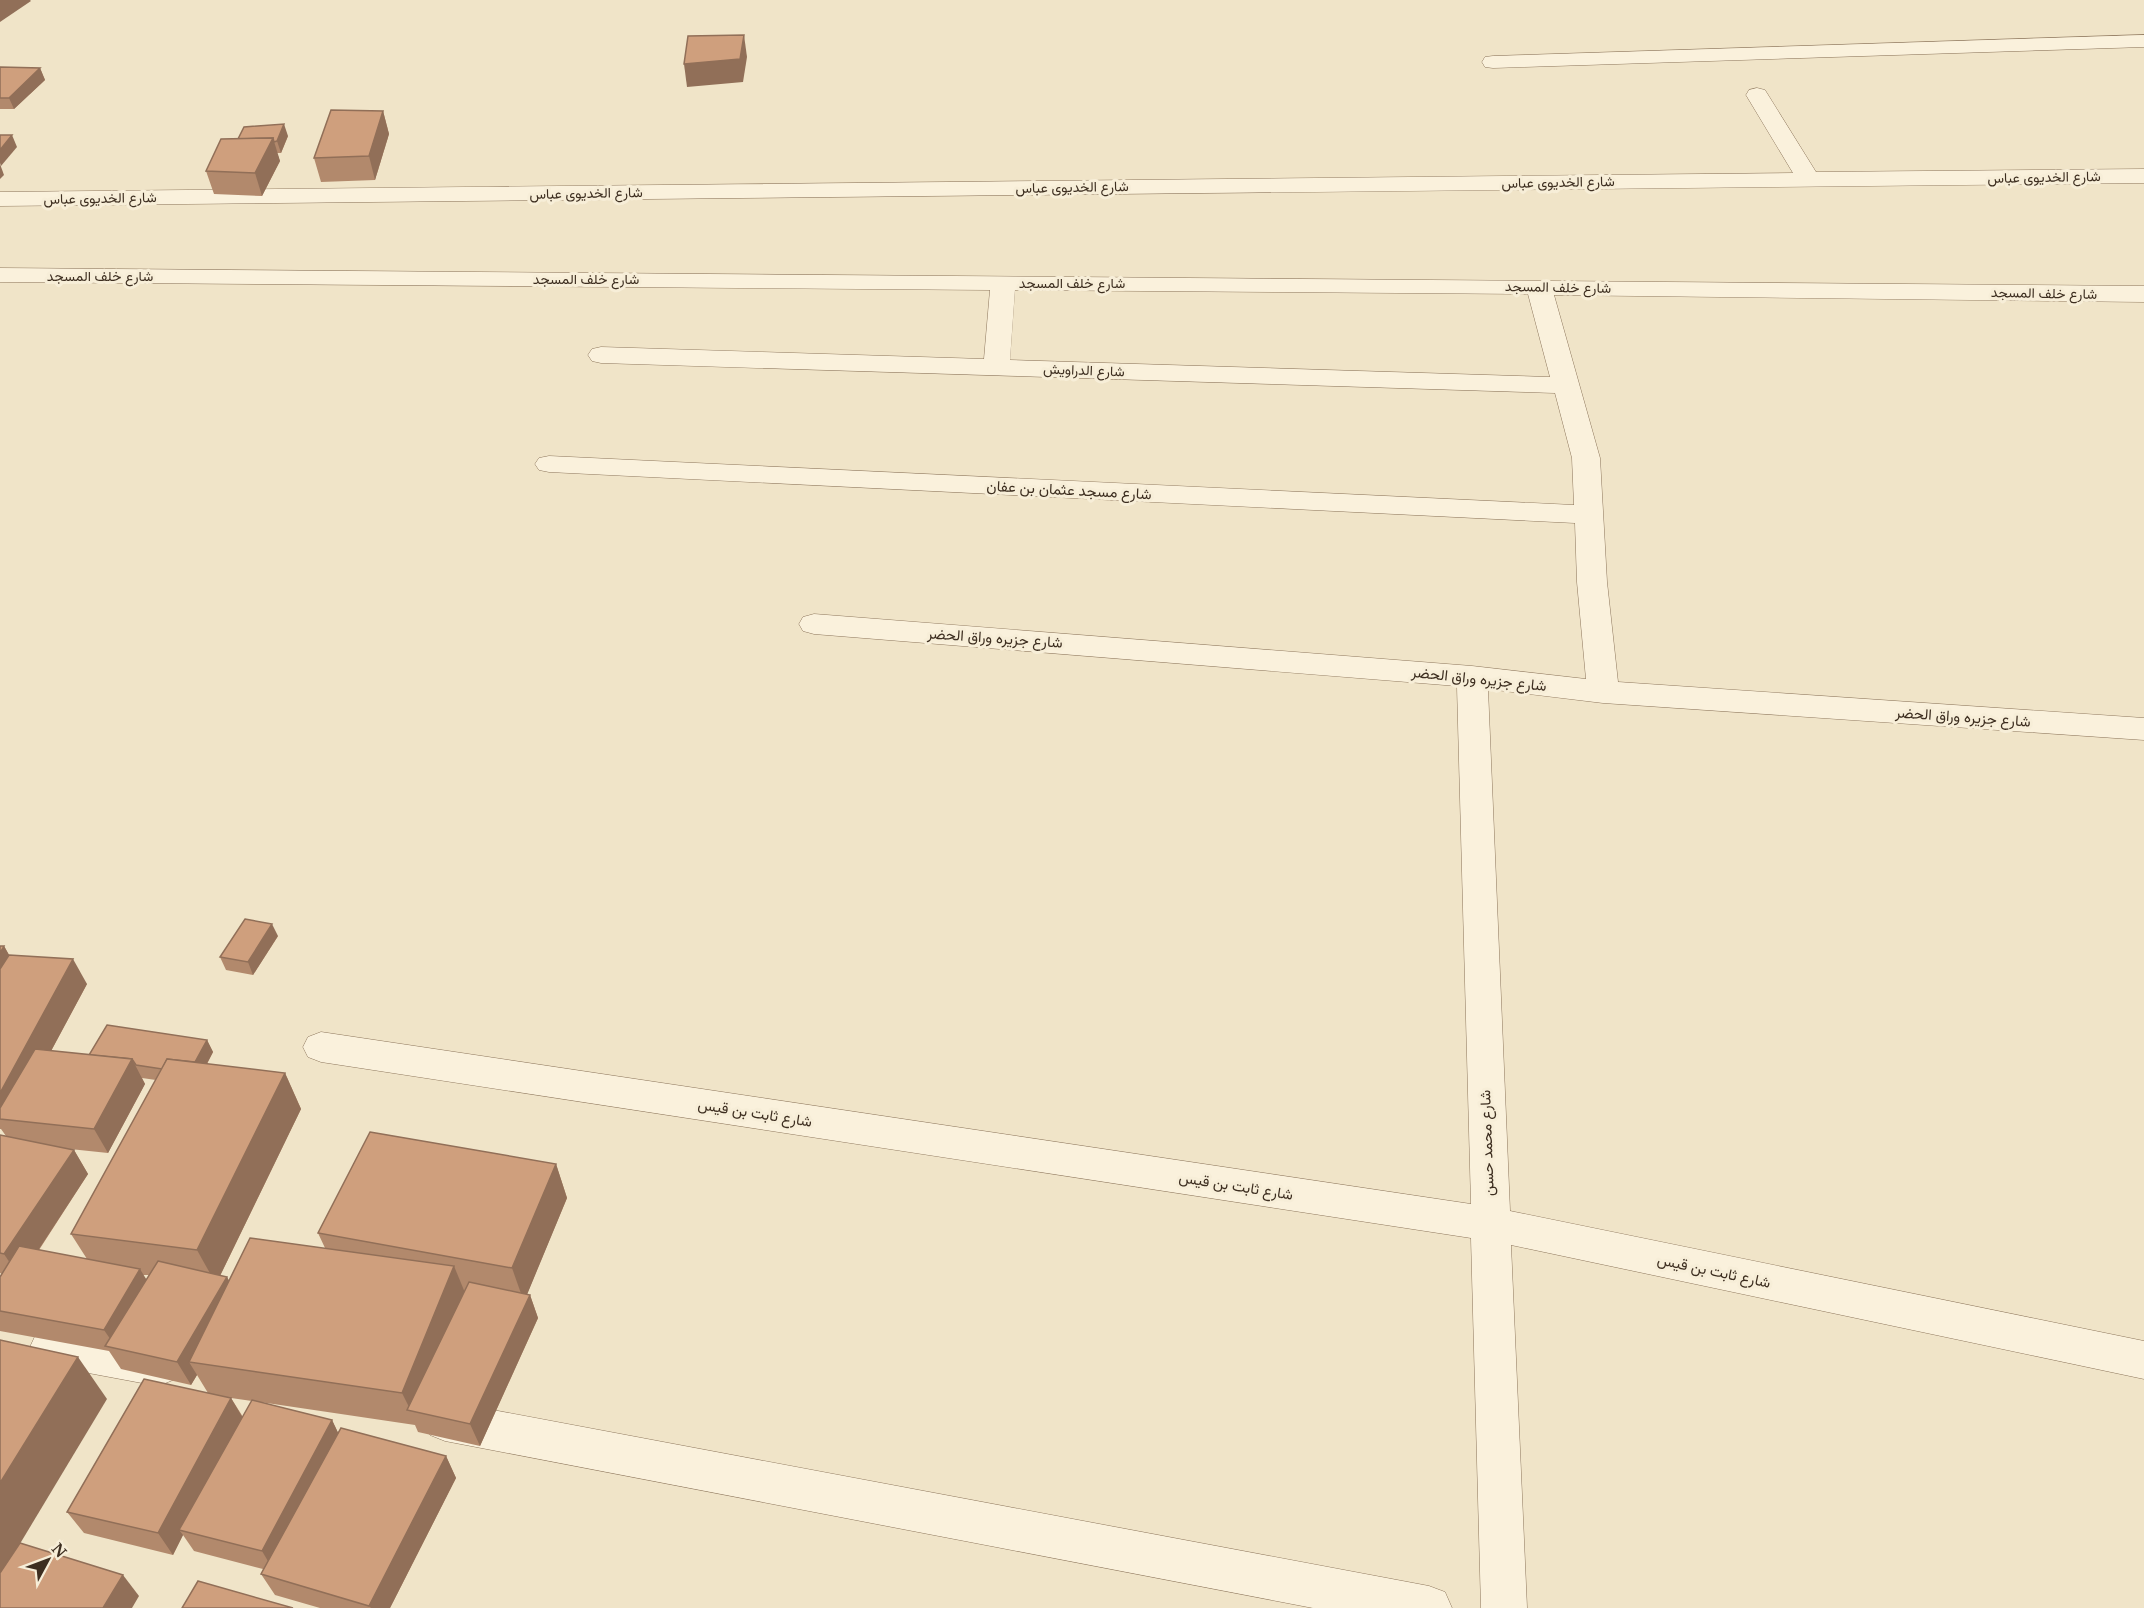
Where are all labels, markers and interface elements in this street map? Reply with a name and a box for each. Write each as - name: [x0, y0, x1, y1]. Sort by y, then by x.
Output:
- street label: شارع الخديوى عباس: [1987, 166, 2101, 189]
- street label: شارع الخديوى عباس: [1501, 171, 1615, 194]
- street label: شارع الخديوى عباس: [1015, 176, 1129, 199]
- street label: شارع الخديوى عباس: [529, 182, 643, 205]
- street label: شارع الخديوى عباس: [43, 187, 157, 210]
- street label: شارع خلف المسجد: [47, 266, 153, 287]
- street label: شارع خلف المسجد: [533, 269, 639, 290]
- street label: شارع خلف المسجد: [1019, 273, 1125, 294]
- street label: شارع خلف المسجد: [1505, 276, 1611, 299]
- street label: شارع خلف المسجد: [1991, 282, 2097, 305]
- street label: شارع الدراويش: [1043, 359, 1125, 382]
- street label: شارع مسجد عثمان بن عفان: [986, 475, 1152, 505]
- street label: شارع جزيره وراق الحضر: [925, 622, 1064, 654]
- street label: شارع جزيره وراق الحضر: [1409, 661, 1548, 697]
- street label: شارع جزيره وراق الحضر: [1893, 701, 2032, 733]
- street label: شارع محمد حسن: [1474, 1089, 1500, 1196]
- street label: شارع ثابت بن قيس: [696, 1093, 814, 1133]
- street label: شارع ثابت بن قيس: [1177, 1166, 1295, 1206]
- street label: شارع ثابت بن قيس: [1655, 1248, 1773, 1294]
- north arrow: [18, 1530, 78, 1590]
- text: N: [47, 1538, 72, 1562]

